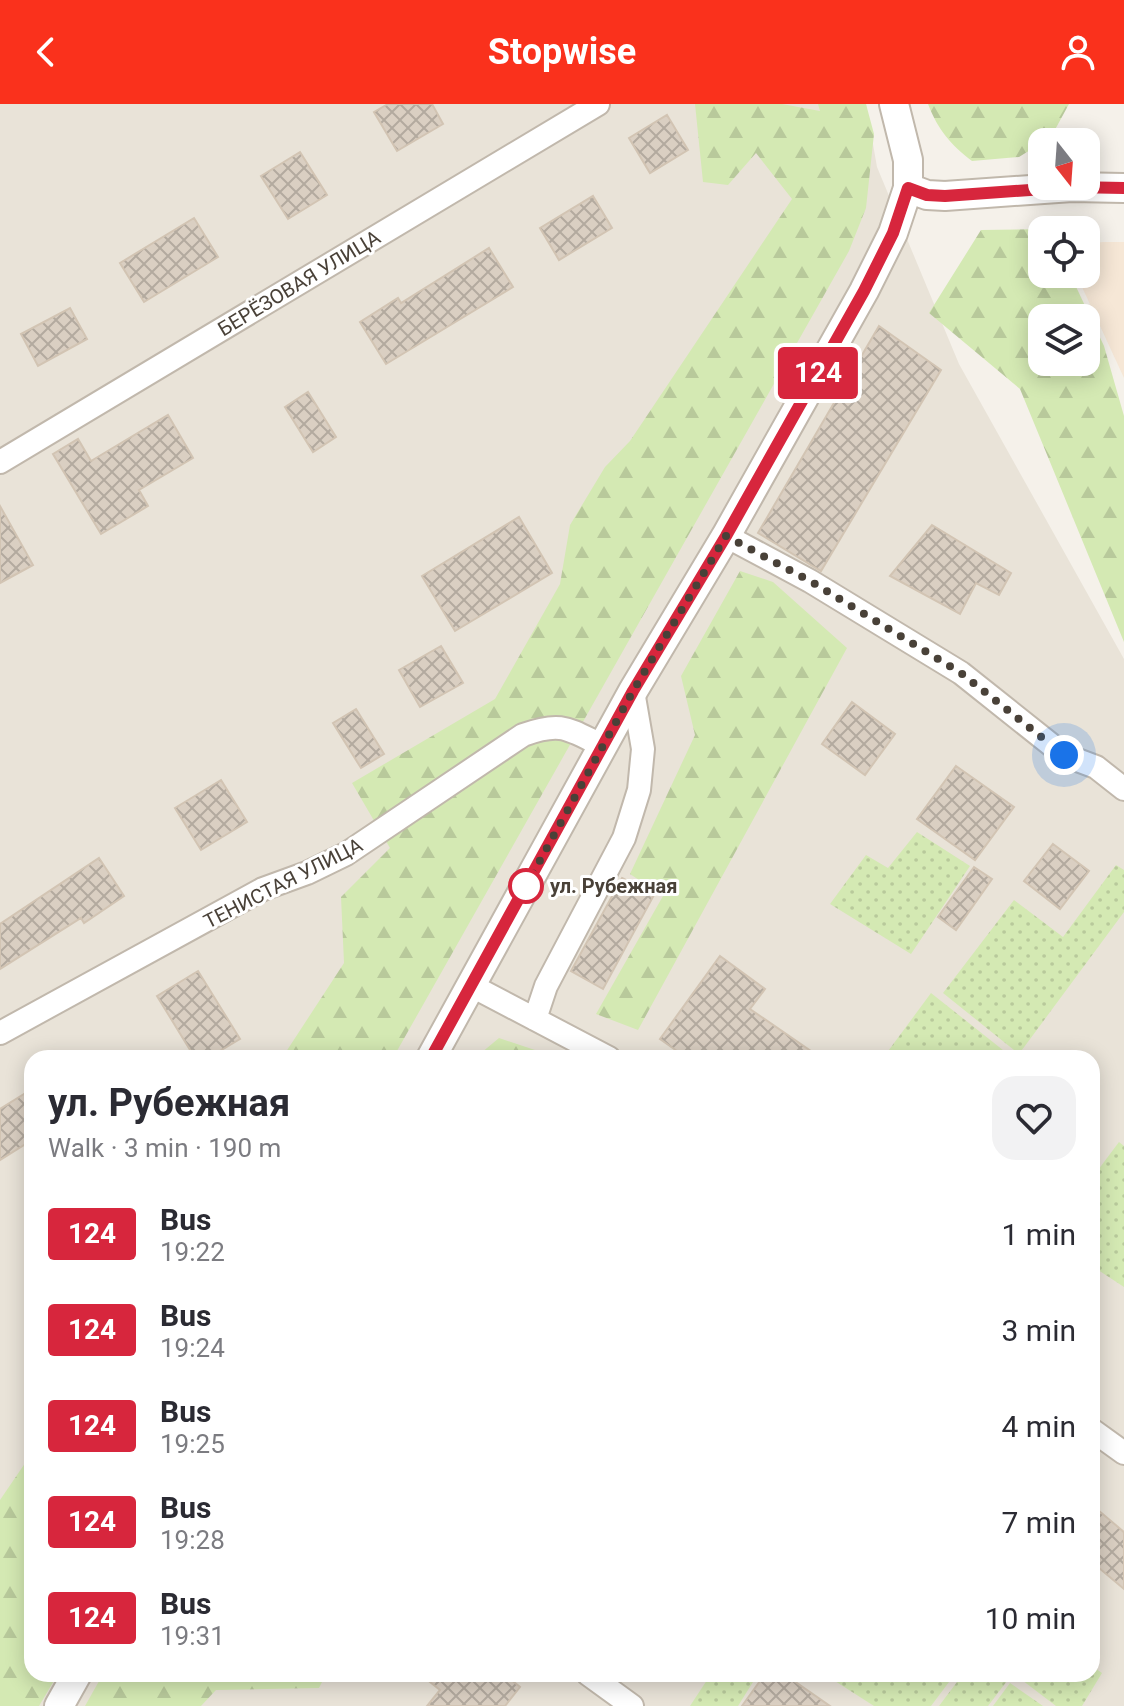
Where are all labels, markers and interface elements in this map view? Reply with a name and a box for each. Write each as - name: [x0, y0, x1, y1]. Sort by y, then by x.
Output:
- icon: back: [24, 30, 68, 74]
- icon: person: [1056, 30, 1100, 74]
- text: Stopwise: [488, 31, 636, 73]
- north arrow: [1028, 128, 1100, 200]
- map controls: [1028, 128, 1100, 376]
- button: locate: [1028, 216, 1100, 288]
- street label: БЕРЁЗОВАЯ УЛИЦА: [213, 225, 385, 341]
- button: layers: [1028, 304, 1100, 376]
- line badge: 124: [772, 347, 864, 399]
- text: 124: [794, 356, 842, 389]
- your location: [1044, 735, 1084, 775]
- street label: ТЕНИСТАЯ УЛИЦА: [200, 833, 366, 933]
- marker: ул. Рубежная: [509, 869, 543, 903]
- place label: ул. Рубежная: [550, 874, 677, 898]
- button: heart: [992, 1076, 1076, 1160]
- text: ул. Рубежная: [48, 1081, 290, 1125]
- text: Walk · 3 min · 190 m: [48, 1133, 281, 1163]
- text: Bus: [160, 1202, 211, 1237]
- text: 124: [68, 1217, 116, 1250]
- text: 1 min: [1002, 1217, 1076, 1252]
- text: 19:22: [160, 1237, 225, 1267]
- text: Bus: [160, 1298, 211, 1333]
- text: 124: [68, 1313, 116, 1346]
- text: 3 min: [1002, 1313, 1076, 1348]
- text: 19:24: [160, 1333, 225, 1363]
- text: Bus: [160, 1394, 211, 1429]
- text: 124: [68, 1409, 116, 1442]
- text: 4 min: [1002, 1409, 1076, 1444]
- text: 19:25: [160, 1429, 225, 1459]
- text: Bus: [160, 1490, 211, 1525]
- text: 124: [68, 1505, 116, 1538]
- text: 7 min: [1002, 1505, 1076, 1540]
- text: 19:28: [160, 1525, 225, 1555]
- text: Bus: [160, 1586, 211, 1621]
- text: 124: [68, 1601, 116, 1634]
- text: 10 min: [985, 1601, 1076, 1636]
- text: 19:31: [160, 1621, 225, 1651]

